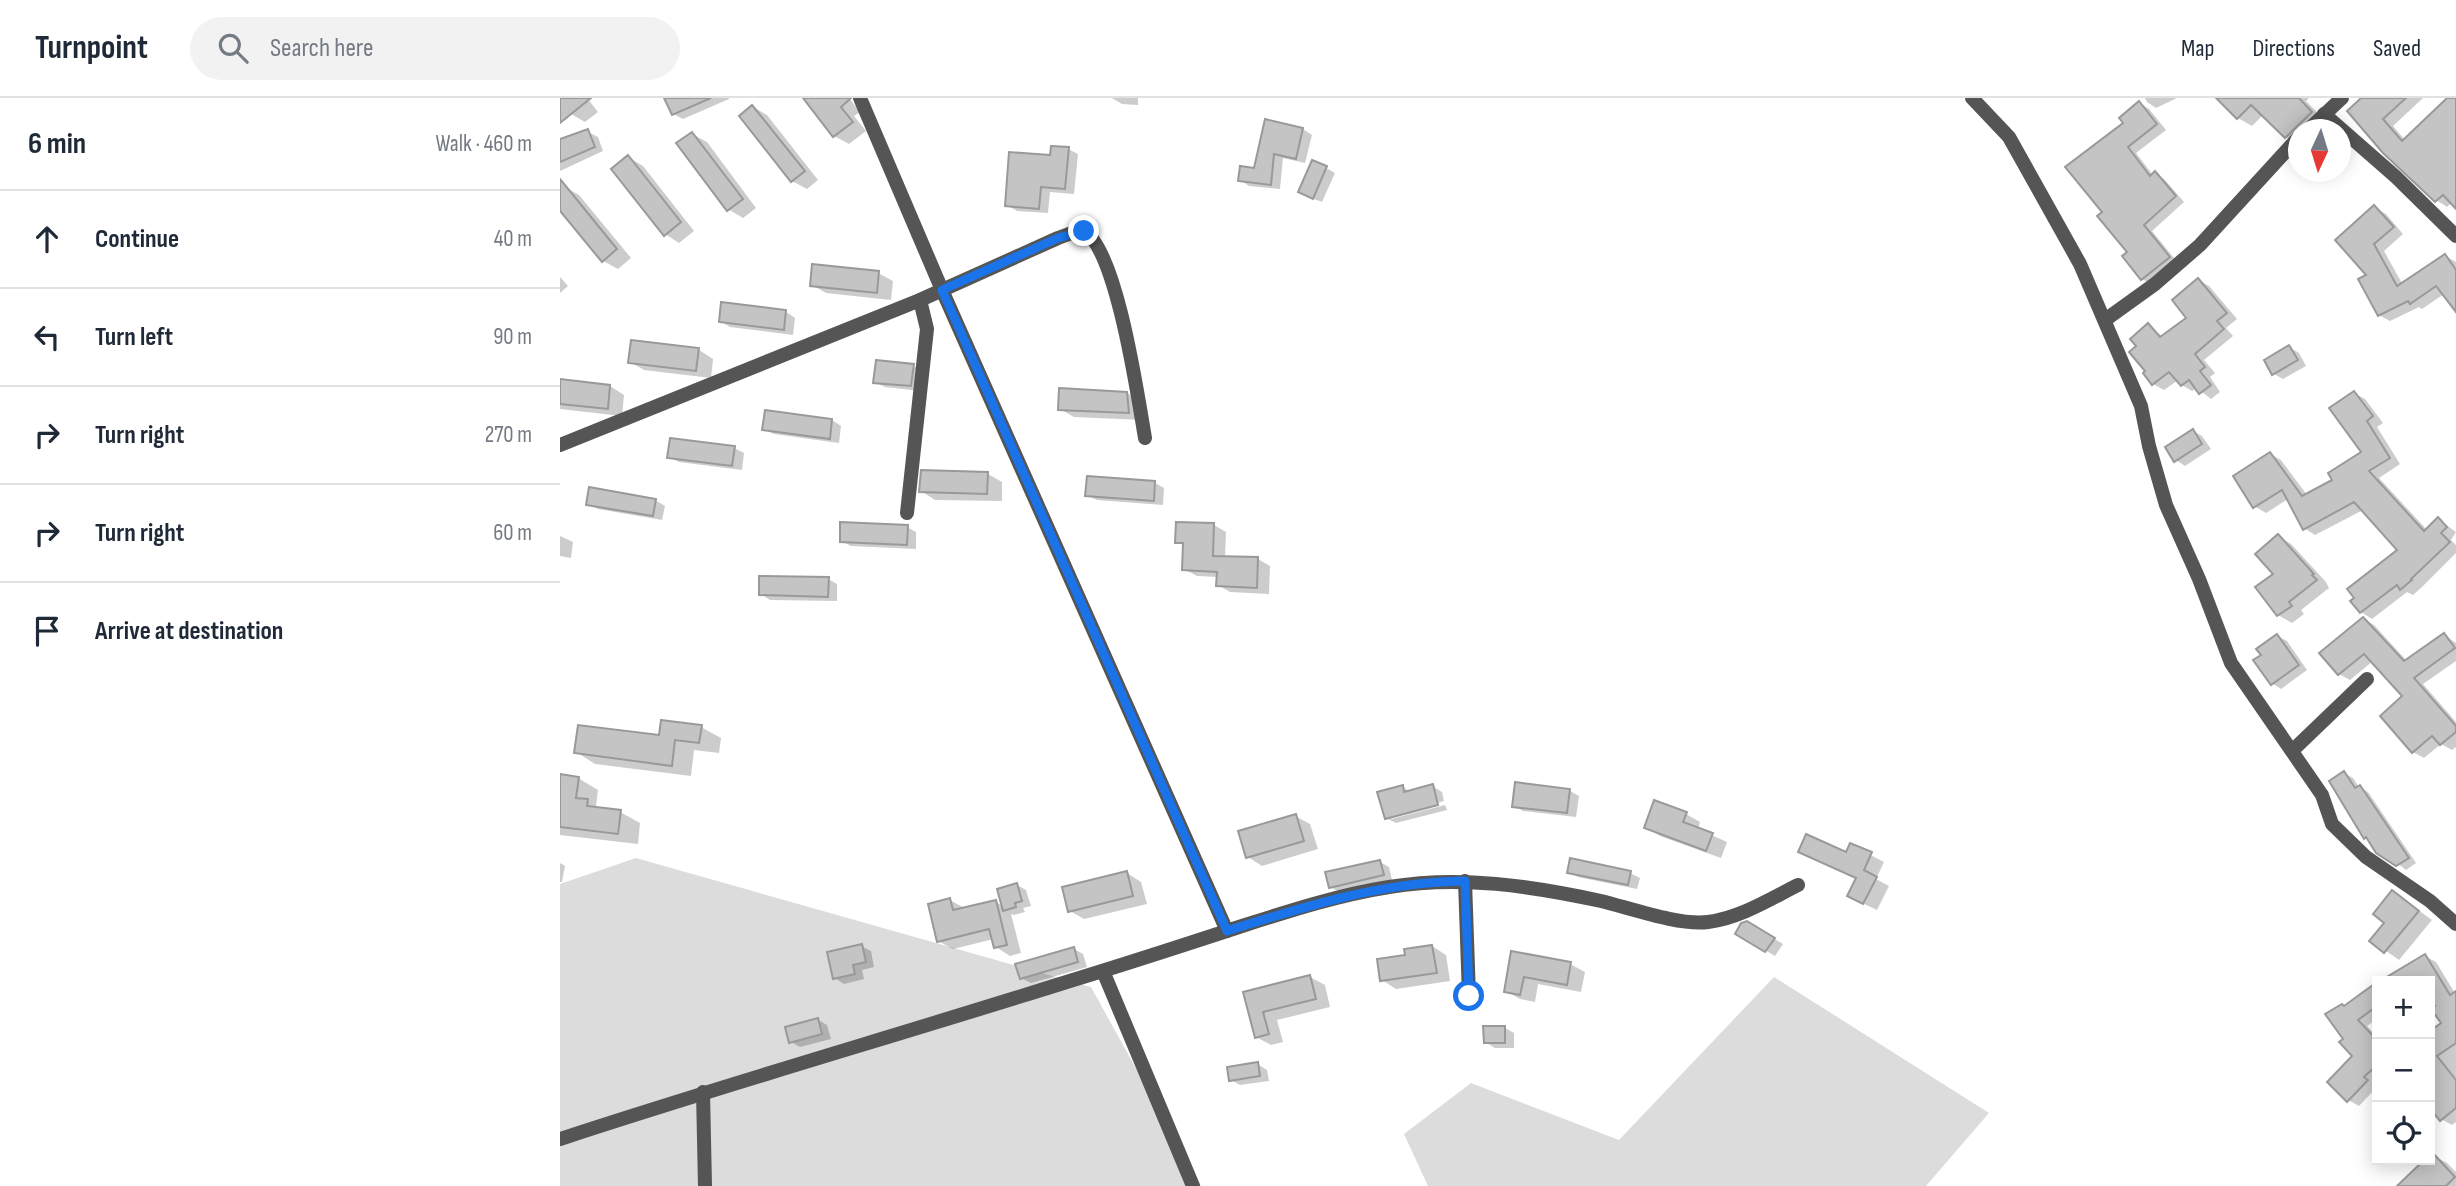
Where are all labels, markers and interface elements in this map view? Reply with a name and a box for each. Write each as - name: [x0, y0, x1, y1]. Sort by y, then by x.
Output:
- search box: [190, 17, 680, 80]
- text: Turnpoint: [35, 28, 148, 68]
- icon: search: [214, 29, 252, 67]
- text: Search here: [270, 33, 373, 64]
- text: Map: [2181, 34, 2214, 63]
- text: Directions: [2252, 34, 2335, 63]
- text: Saved: [2373, 34, 2421, 63]
- north arrow: [2288, 119, 2351, 182]
- text: 6 min: [28, 126, 86, 162]
- text: Walk · 460 m: [435, 130, 532, 158]
- route end: [1068, 215, 1099, 246]
- icon: ahead: [28, 220, 66, 258]
- text: Continue: [95, 224, 179, 255]
- text: 40 m: [494, 225, 532, 253]
- icon: left: [28, 318, 66, 356]
- text: Turn left: [95, 322, 173, 353]
- text: 90 m: [493, 323, 532, 351]
- icon: right: [28, 416, 66, 454]
- text: Turn right: [95, 420, 184, 451]
- text: 270 m: [485, 421, 532, 449]
- icon: right: [28, 514, 66, 552]
- text: Turn right: [95, 518, 184, 549]
- text: 60 m: [493, 519, 532, 547]
- icon: arrive: [28, 612, 66, 650]
- text: Arrive at destination: [95, 616, 283, 647]
- map controls: [2372, 976, 2435, 1165]
- button: +: [2372, 976, 2435, 1039]
- route start: [1453, 980, 1484, 1011]
- button: −: [2372, 1039, 2435, 1102]
- button: locate: [2372, 1102, 2435, 1165]

